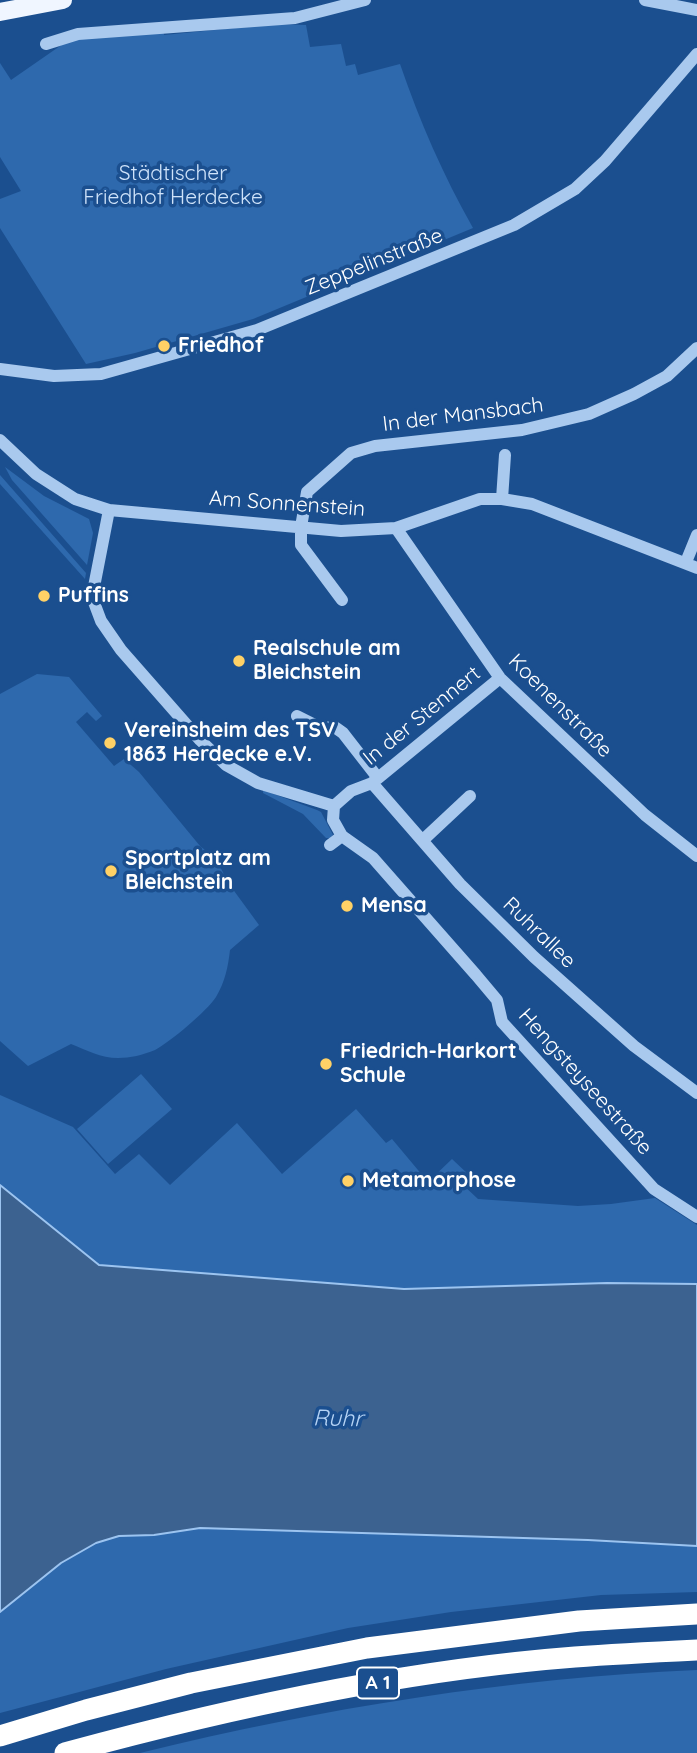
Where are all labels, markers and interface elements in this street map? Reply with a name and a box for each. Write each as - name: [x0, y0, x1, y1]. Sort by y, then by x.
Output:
- park label: Städtischer Friedhof Herdecke: [83, 161, 263, 211]
- street label: Zeppelinstraße: [302, 223, 446, 301]
- place label: Friedhof: [178, 333, 264, 359]
- marker: Friedhof: [156, 338, 172, 354]
- street label: In der Mansbach: [381, 393, 545, 437]
- street label: Am Sonnenstein: [208, 486, 366, 522]
- place label: Puffins: [58, 583, 129, 609]
- marker: Puffins: [36, 588, 52, 604]
- place label: Realschule am Bleichstein: [253, 636, 401, 686]
- street label: Koenenstraße: [503, 649, 617, 763]
- marker: Realschule am Bleichstein: [231, 653, 247, 669]
- street label: In der Stennert: [358, 661, 486, 771]
- place label: Vereinsheim des TSV 1863 Herdecke e.V.: [124, 718, 335, 768]
- marker: Vereinsheim des TSV 1863 Herdecke e.V.: [102, 735, 118, 751]
- place label: Sportplatz am Bleichstein: [125, 846, 271, 896]
- marker: Sportplatz am Bleichstein: [103, 863, 119, 879]
- street label: Ruhrallee: [497, 892, 581, 974]
- place label: Mensa: [361, 893, 427, 919]
- marker: Mensa: [339, 898, 355, 914]
- street label: Hengsteyseestraße: [513, 1004, 657, 1160]
- place label: Friedrich-Harkort Schule: [340, 1039, 517, 1089]
- marker: Friedrich-Harkort Schule: [318, 1056, 334, 1072]
- place label: Metamorphose: [362, 1168, 516, 1194]
- marker: Metamorphose: [340, 1173, 356, 1189]
- water label: Ruhr: [313, 1405, 363, 1433]
- road number: A 1: [357, 1667, 399, 1698]

